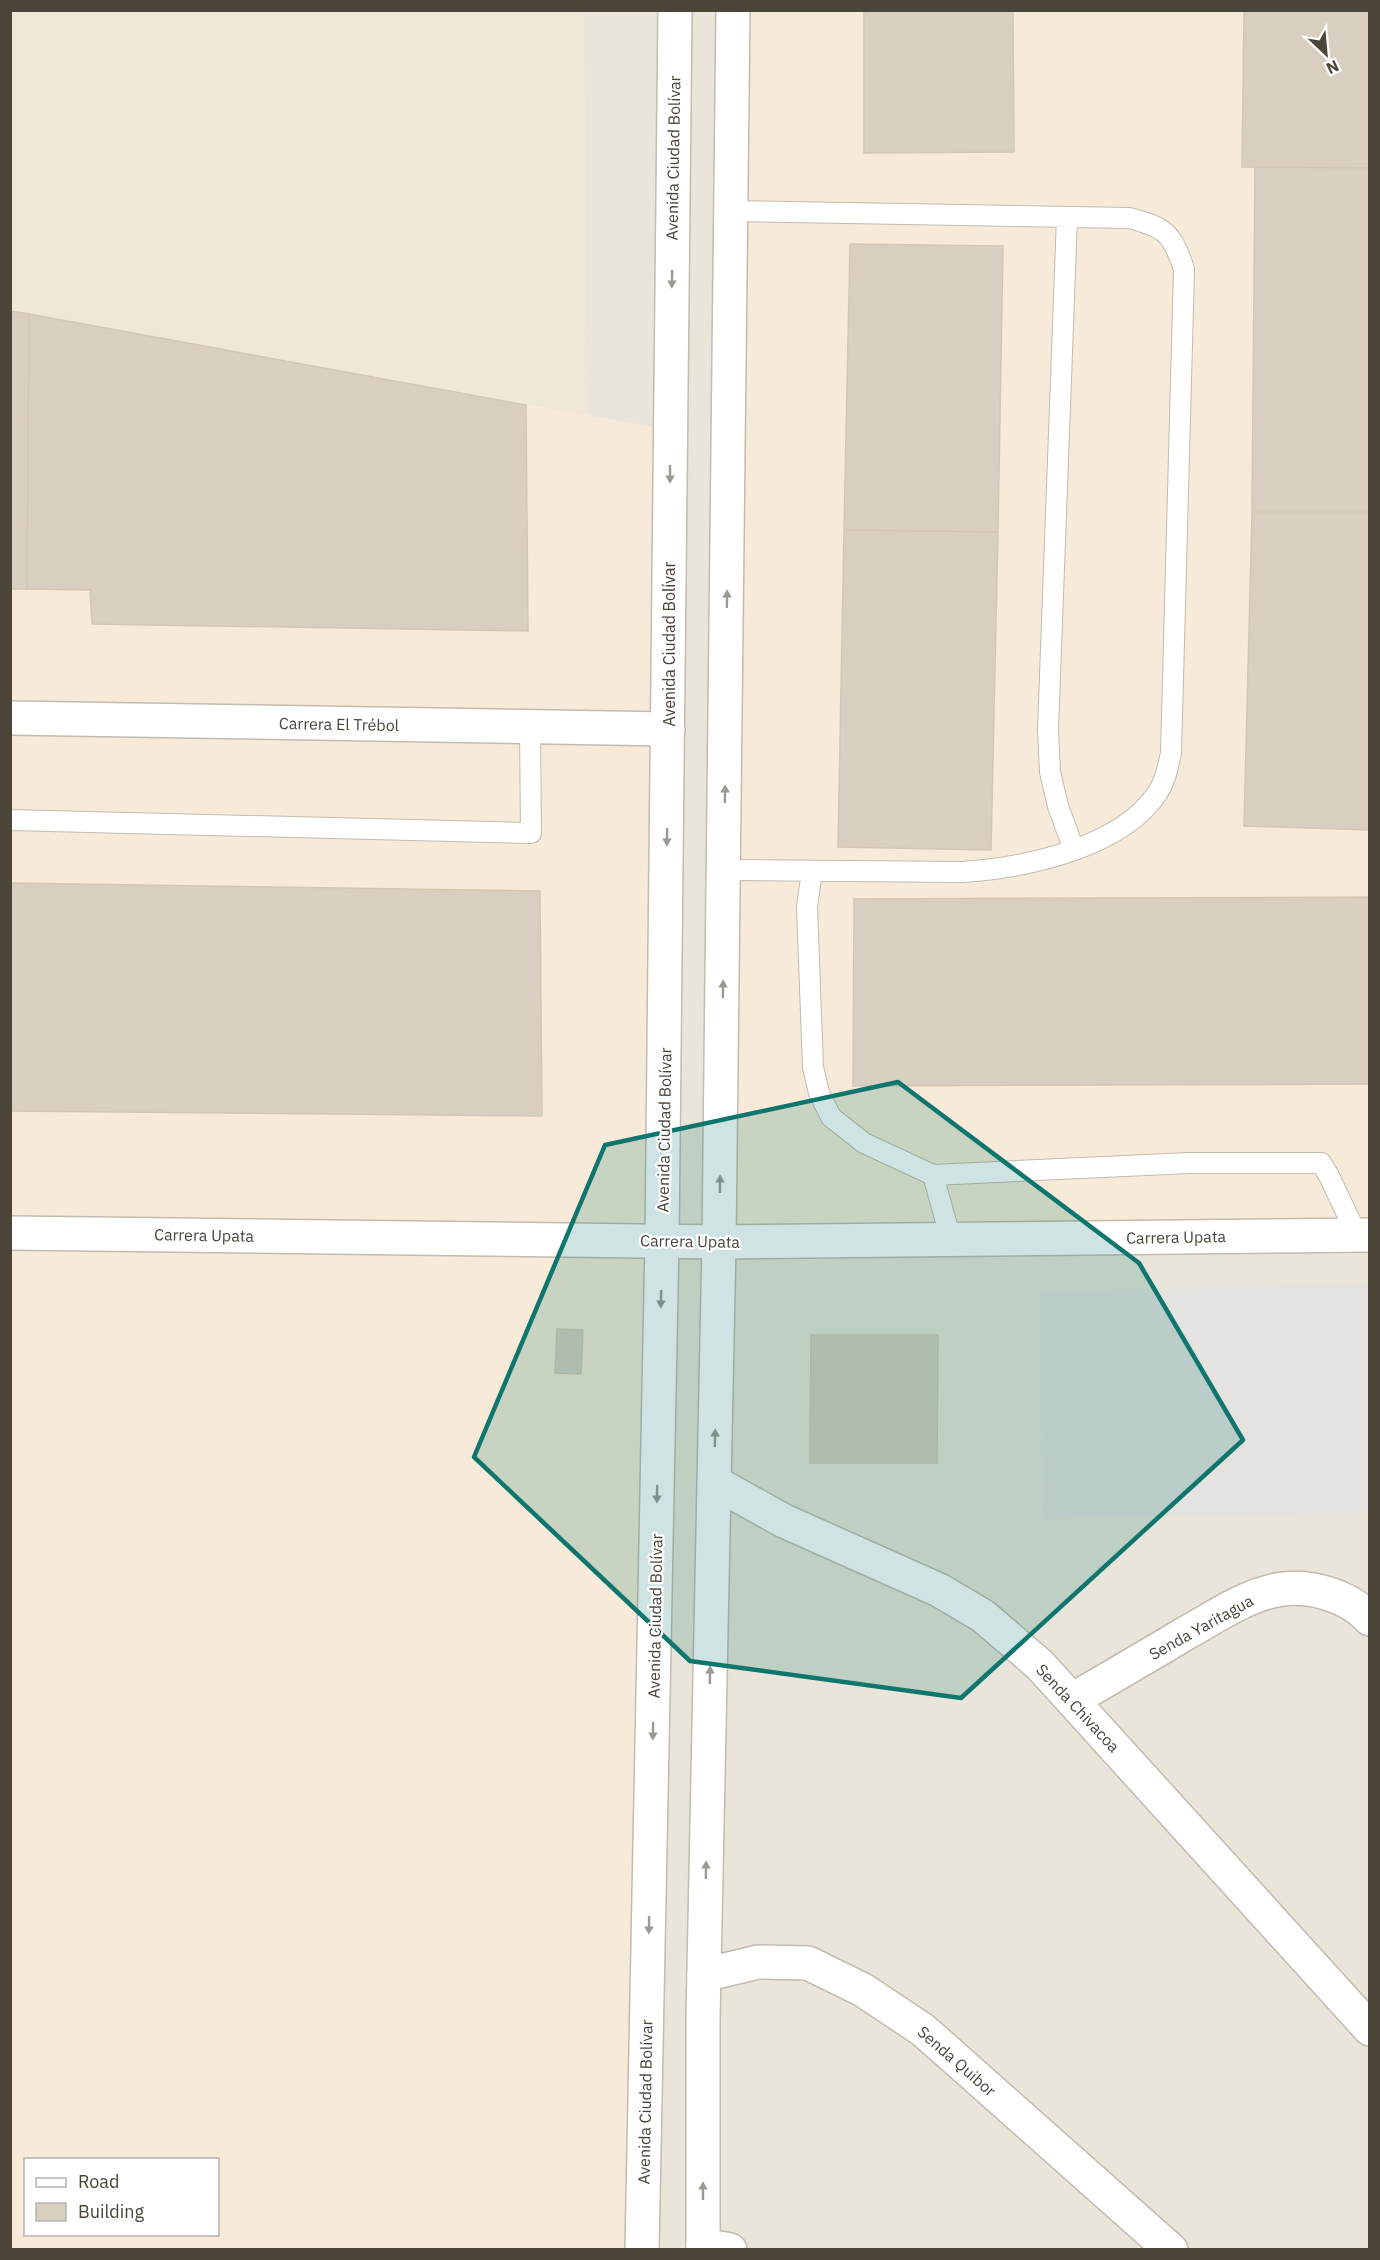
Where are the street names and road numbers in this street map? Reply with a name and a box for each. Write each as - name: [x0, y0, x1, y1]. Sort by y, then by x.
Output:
- street label: Avenida Ciudad Bolívar: [662, 75, 684, 241]
- street label: Avenida Ciudad Bolívar: [659, 561, 679, 726]
- street label: Carrera El Trébol: [279, 713, 399, 735]
- street label: Avenida Ciudad Bolívar: [653, 1047, 675, 1213]
- street label: Carrera Upata: [154, 1224, 255, 1246]
- street label: Carrera Upata: [1126, 1226, 1227, 1248]
- street label: Carrera Upata: [640, 1230, 741, 1252]
- street label: Avenida Ciudad Bolívar: [644, 1533, 666, 1699]
- street label: Senda Yaritagua: [1145, 1590, 1257, 1664]
- street label: Senda Chivacoa: [1032, 1660, 1124, 1757]
- street label: Avenida Ciudad Bolívar: [634, 2019, 656, 2185]
- street label: Senda Quibor: [914, 2022, 1000, 2101]

